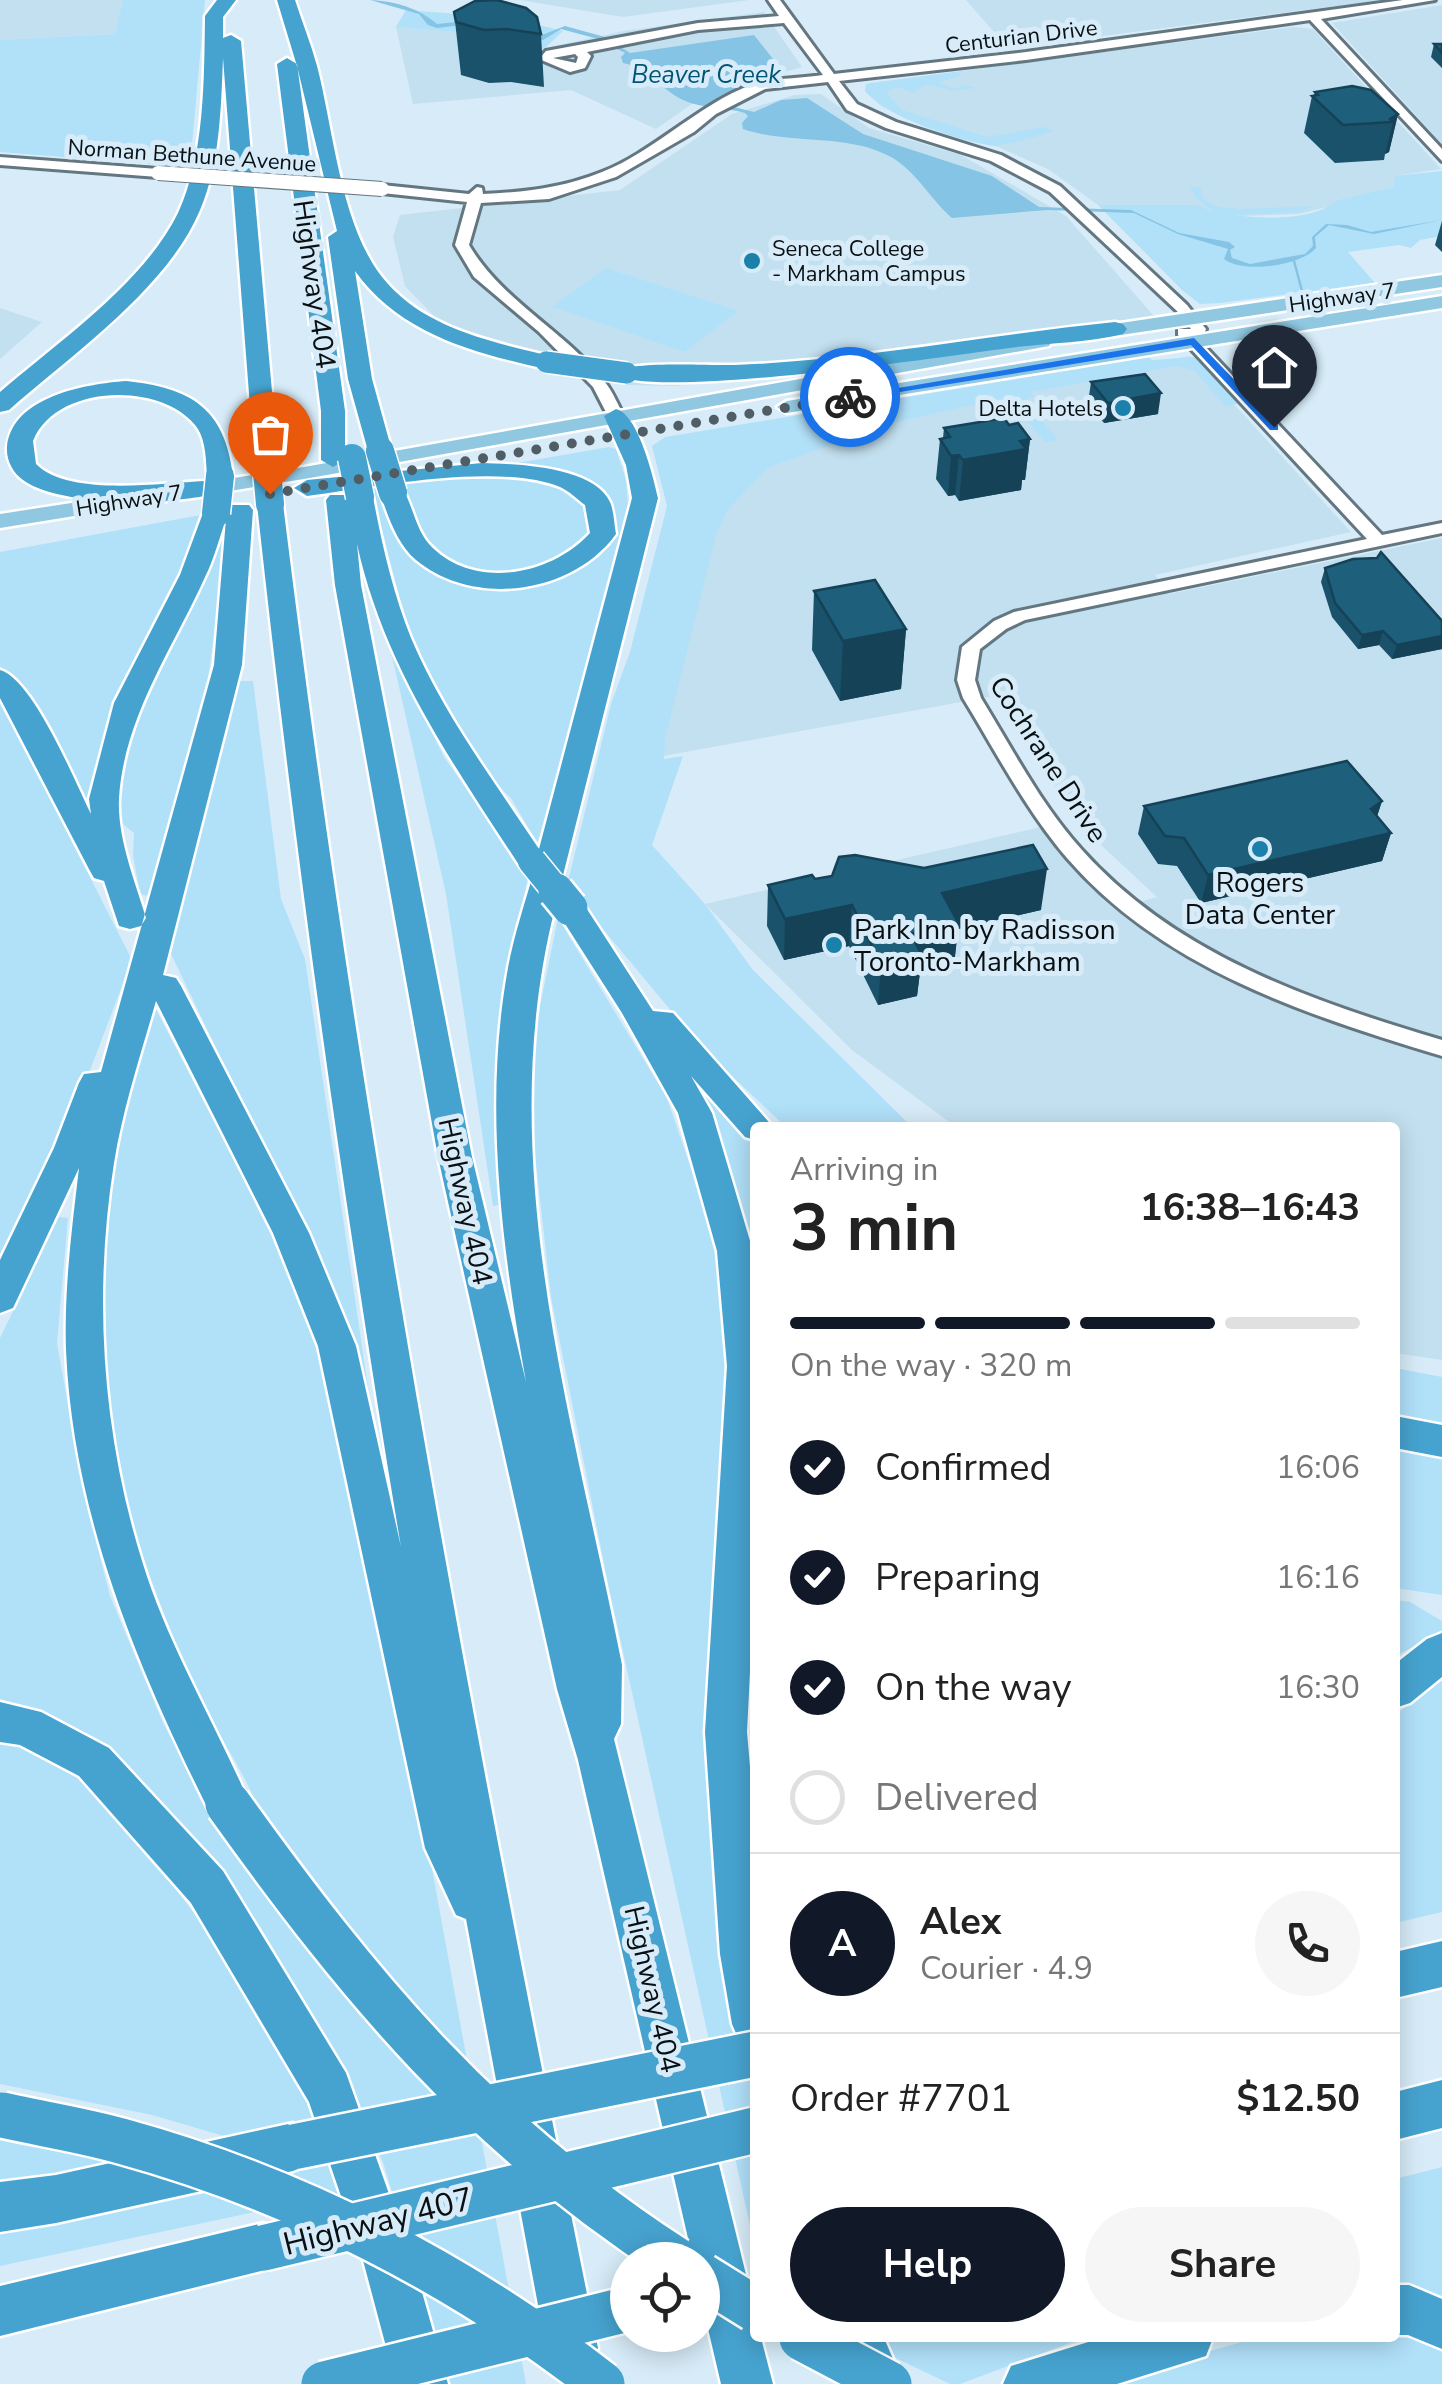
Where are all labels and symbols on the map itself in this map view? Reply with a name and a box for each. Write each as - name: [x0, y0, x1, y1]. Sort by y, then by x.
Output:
- street label: Centurian Drive: [943, 13, 1099, 61]
- water label: Beaver Creek: [631, 58, 782, 92]
- street label: Norman Bethune Avenue: [67, 132, 317, 180]
- street label: Highway 404: [283, 197, 345, 371]
- place label: Seneca College - Markham Campus: [772, 234, 966, 289]
- marker: Seneca College - Markham Campus: [741, 250, 763, 272]
- street label: Highway 7: [1287, 276, 1397, 320]
- pin: [1232, 325, 1317, 428]
- courier: [800, 347, 900, 447]
- pin: [228, 392, 313, 495]
- place label: Delta Hotels: [978, 394, 1103, 424]
- marker: Delta Hotels: [1112, 397, 1134, 419]
- street label: Highway 7: [74, 478, 184, 524]
- street label: Cochrane Drive: [980, 669, 1116, 850]
- marker: Rogers Data Center: [1249, 838, 1271, 860]
- place label: Rogers Data Center: [1185, 864, 1335, 934]
- place label: Park Inn by Radisson Toronto-Markham: [854, 911, 1116, 981]
- marker: Park Inn by Radisson Toronto-Markham: [823, 934, 845, 956]
- street label: Highway 404: [429, 1114, 501, 1288]
- street label: Highway 404: [614, 1902, 690, 2076]
- street label: Highway 407: [279, 2177, 478, 2266]

